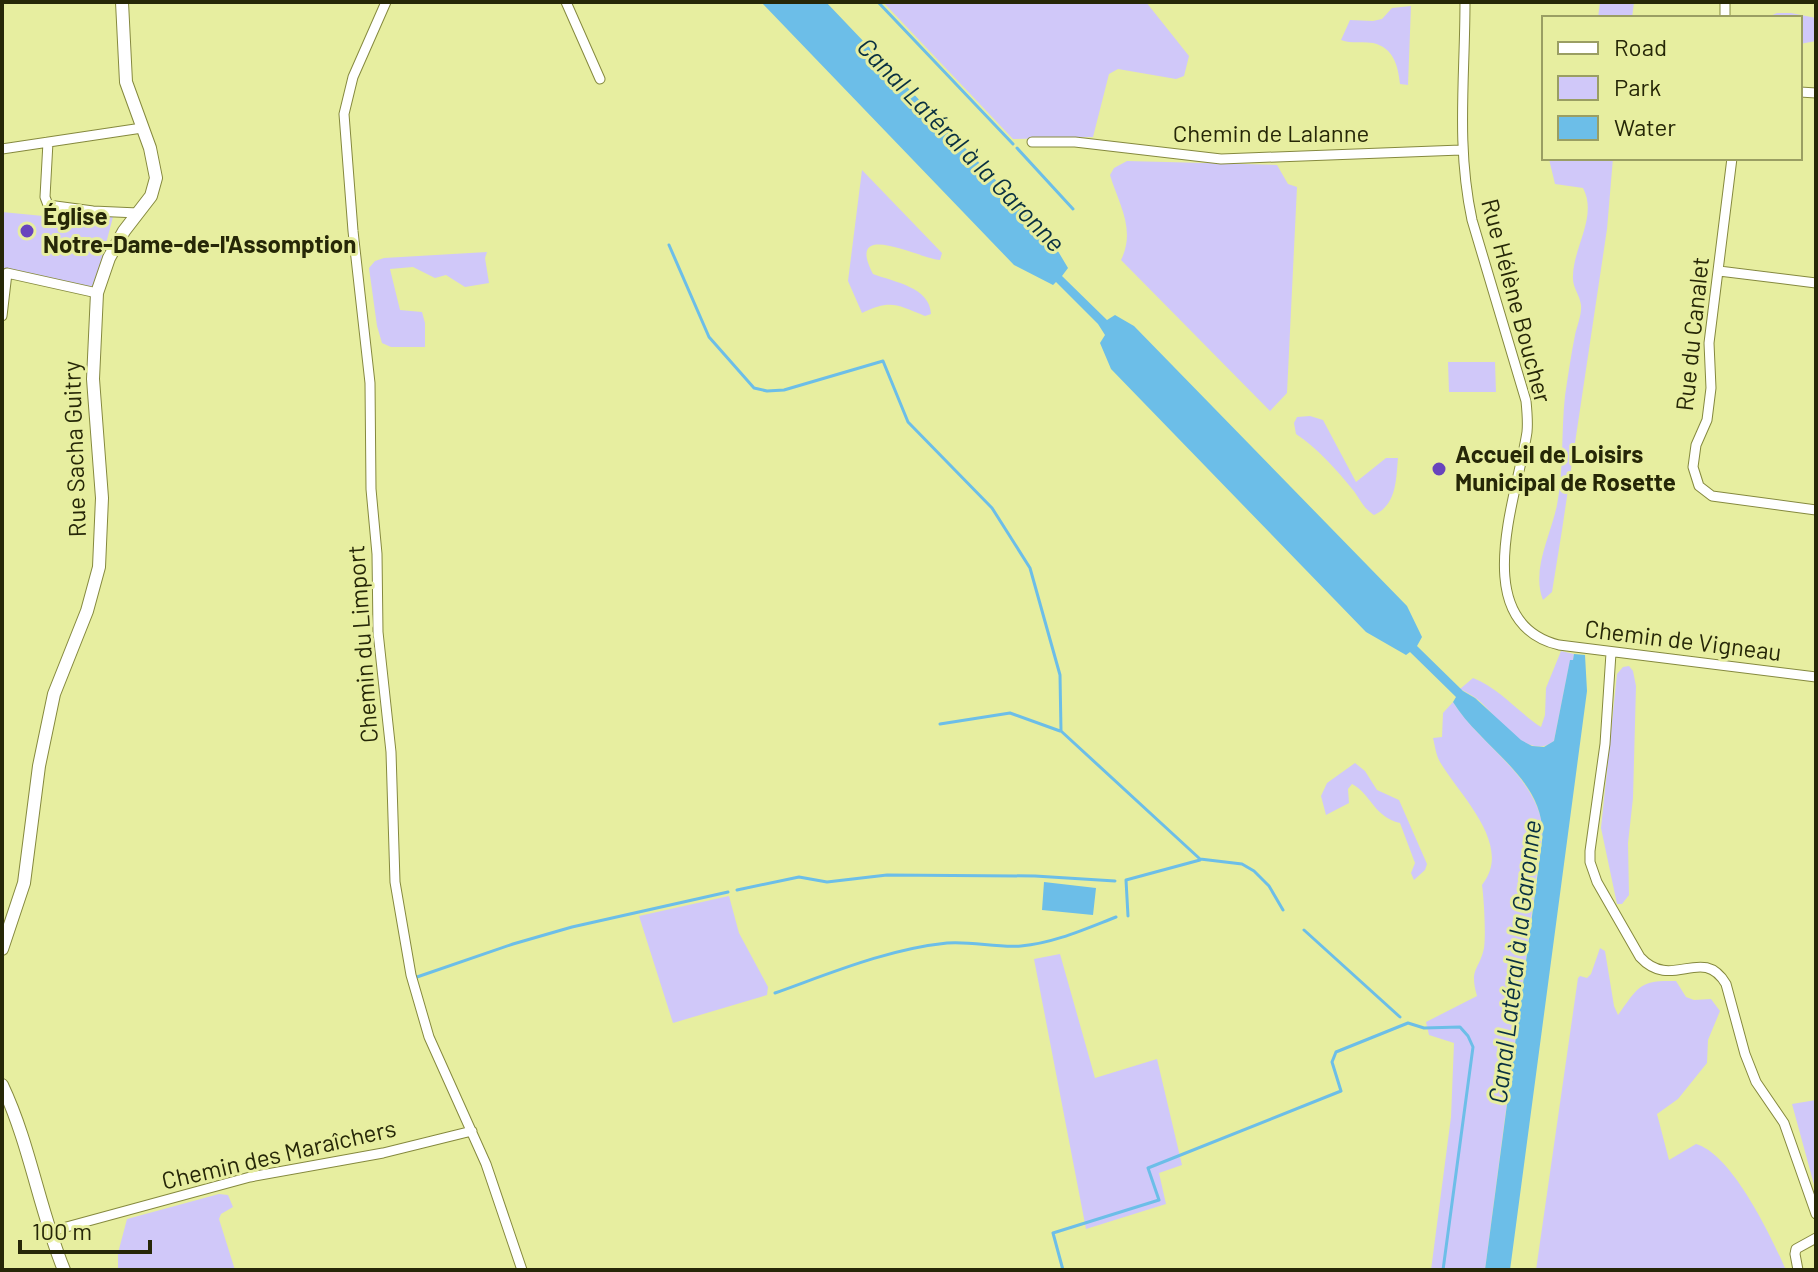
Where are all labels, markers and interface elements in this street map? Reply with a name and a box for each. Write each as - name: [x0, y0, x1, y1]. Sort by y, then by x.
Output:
- legend: [1542, 16, 1802, 160]
- water label: Canal Latéral à la Garonne: [852, 30, 1072, 257]
- text: Road: [1614, 32, 1667, 61]
- text: Park: [1614, 72, 1661, 101]
- text: Water: [1614, 112, 1676, 141]
- street label: Chemin de Lalanne: [1173, 118, 1369, 147]
- street label: Rue Hélène Boucher: [1476, 195, 1559, 406]
- place label: Église Notre-Dame-de-l'Assomption: [43, 201, 356, 258]
- marker: Église Notre-Dame-de-l'Assomption: [18, 222, 36, 240]
- street label: Rue du Canalet: [1669, 255, 1714, 412]
- street label: Rue Sacha Guitry: [56, 360, 91, 538]
- place label: Accueil de Loisirs Municipal de Rosette: [1455, 439, 1676, 496]
- marker: Accueil de Loisirs Municipal de Rosette: [1430, 460, 1448, 478]
- street label: Chemin du Limport: [340, 544, 383, 744]
- street label: Chemin de Vigneau: [1583, 613, 1783, 666]
- water label: Canal Latéral à la Garonne: [1481, 818, 1546, 1105]
- street label: Chemin des Maraîchers: [159, 1112, 399, 1195]
- scale bar: [20, 1204, 150, 1254]
- text: 100 m: [32, 1216, 92, 1245]

